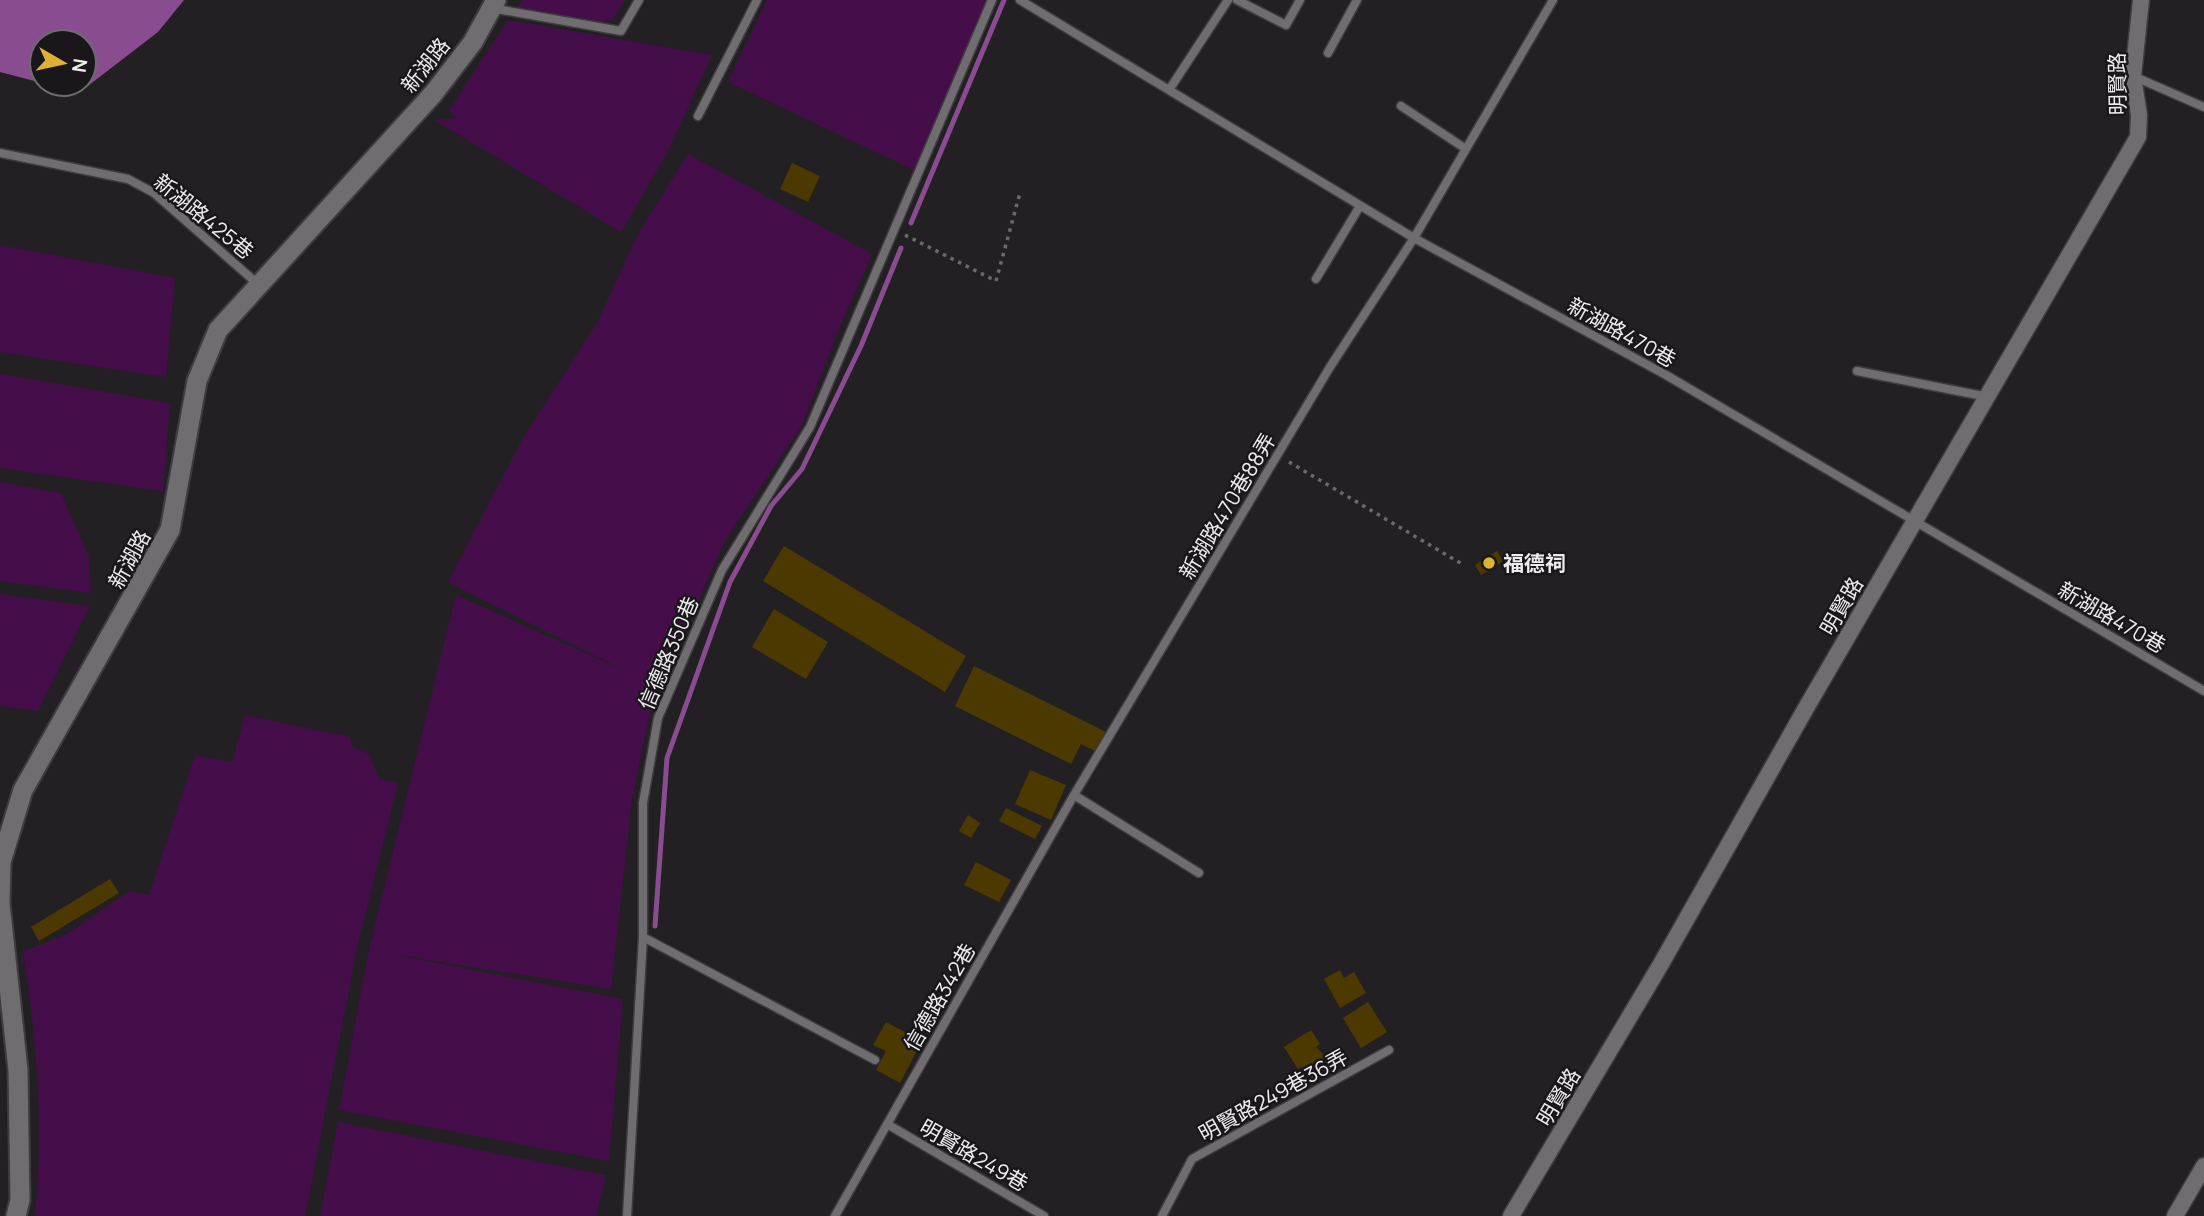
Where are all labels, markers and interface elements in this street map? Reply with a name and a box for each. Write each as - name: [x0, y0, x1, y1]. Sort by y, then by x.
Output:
- north arrow: [28, 28, 98, 98]
- street label: 新湖路: [394, 32, 456, 98]
- street label: 明賢路: [2102, 52, 2132, 116]
- text: N: [66, 57, 94, 74]
- street label: 新湖路425巷: [148, 167, 260, 265]
- street label: 新湖路470巷: [1563, 291, 1681, 373]
- street label: 新湖路470巷88弄: [1172, 428, 1282, 584]
- street label: 新湖路: [101, 525, 157, 593]
- place label: 福德祠: [1503, 549, 1566, 577]
- marker: 福德祠: [1481, 555, 1497, 571]
- street label: 明賢路: [1813, 572, 1869, 640]
- street label: 新湖路470巷: [2053, 575, 2171, 659]
- street label: 信德路350巷: [632, 592, 704, 714]
- street label: 信德路342巷: [897, 938, 981, 1056]
- street label: 明賢路249巷36弄: [1193, 1042, 1353, 1148]
- street label: 明賢路: [1530, 1063, 1586, 1131]
- street label: 明賢路249巷: [915, 1113, 1033, 1197]

